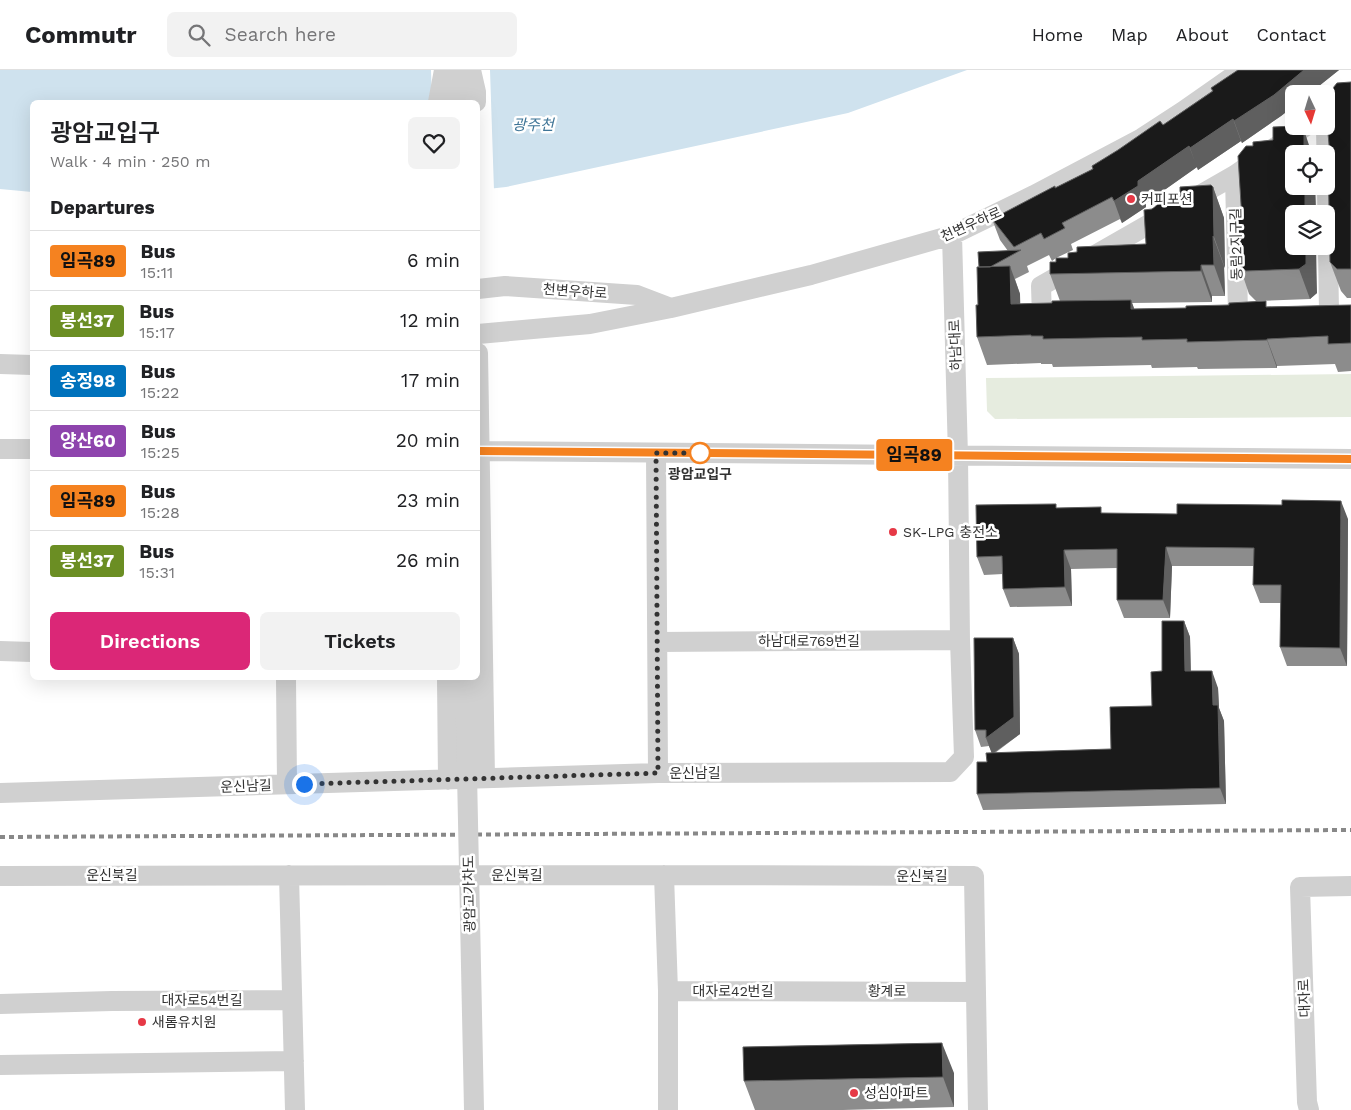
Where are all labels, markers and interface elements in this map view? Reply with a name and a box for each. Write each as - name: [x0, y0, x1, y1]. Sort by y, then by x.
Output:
- search box: [167, 12, 517, 57]
- text: Commutr: [25, 21, 137, 49]
- icon: search: [185, 21, 213, 49]
- text: Search here: [225, 23, 336, 46]
- text: Home: [1032, 24, 1083, 45]
- text: Map: [1111, 24, 1148, 45]
- text: About: [1176, 24, 1228, 45]
- text: Contact: [1256, 24, 1326, 45]
- north arrow: [1285, 85, 1335, 135]
- map controls: [1285, 85, 1335, 255]
- water label: 광주천: [512, 116, 556, 134]
- button: heart: [408, 117, 460, 169]
- text: 광암교입구: [50, 119, 160, 147]
- button: locate: [1285, 145, 1335, 195]
- text: Walk · 4 min · 250 m: [50, 152, 210, 171]
- place label: 커피포션: [1141, 191, 1193, 207]
- marker: 커피포션: [1125, 193, 1137, 205]
- text: Departures: [50, 196, 155, 219]
- street label: 천변우하로: [938, 204, 1004, 244]
- button: layers: [1285, 205, 1335, 255]
- street label: 동림2지구길: [1227, 208, 1245, 280]
- text: Bus: [141, 240, 175, 263]
- text: 6 min: [407, 249, 460, 272]
- text: 임곡89: [60, 250, 116, 271]
- text: 15:11: [141, 263, 173, 282]
- street label: 천변우하로: [542, 281, 608, 301]
- text: Bus: [139, 300, 174, 323]
- text: 12 min: [400, 309, 460, 332]
- text: 봉선37: [60, 310, 114, 331]
- street label: 하남대로: [946, 319, 964, 371]
- text: 15:17: [139, 323, 175, 342]
- text: Bus: [141, 360, 175, 383]
- text: 17 min: [401, 369, 460, 392]
- text: 송정98: [60, 370, 116, 391]
- text: 15:22: [141, 383, 179, 402]
- text: Bus: [141, 420, 176, 443]
- text: 20 min: [396, 429, 460, 452]
- text: 양산60: [60, 430, 116, 451]
- line badge: 임곡89: [879, 439, 949, 471]
- marker: 광암교입구: [689, 442, 711, 464]
- text: 15:25: [141, 443, 180, 462]
- text: 임곡89: [886, 444, 942, 465]
- place label: 광암교입구: [668, 466, 732, 482]
- text: Bus: [141, 480, 175, 503]
- text: 23 min: [396, 489, 460, 512]
- text: 임곡89: [60, 490, 116, 511]
- text: 15:28: [141, 503, 180, 522]
- place label: SK-LPG 충전소: [903, 524, 998, 540]
- marker: SK-LPG 충전소: [887, 526, 899, 538]
- text: Bus: [139, 540, 174, 563]
- text: 26 min: [396, 549, 460, 572]
- text: 봉선37: [60, 550, 114, 571]
- text: 15:31: [139, 563, 175, 582]
- button: Directions: [50, 612, 250, 670]
- button: Tickets: [260, 612, 460, 670]
- street label: 하남대로769번길: [758, 633, 860, 649]
- street label: 운신남길: [669, 765, 721, 781]
- your location: [292, 772, 317, 797]
- street label: 운신남길: [220, 777, 272, 795]
- street label: 광암고가차도: [460, 855, 478, 933]
- street label: 운신북길: [86, 867, 138, 883]
- street label: 운신북길: [491, 867, 543, 883]
- street label: 운신북길: [896, 868, 948, 884]
- street label: 대자로: [1295, 978, 1313, 1018]
- street label: 대자로42번길: [692, 983, 774, 999]
- street label: 황계로: [868, 983, 906, 999]
- street label: 대자로54번길: [161, 992, 243, 1008]
- place label: 새롬유치원: [152, 1014, 216, 1030]
- marker: 새롬유치원: [136, 1016, 148, 1028]
- place label: 성심아파트: [864, 1085, 929, 1101]
- marker: 성심아파트: [848, 1087, 860, 1099]

